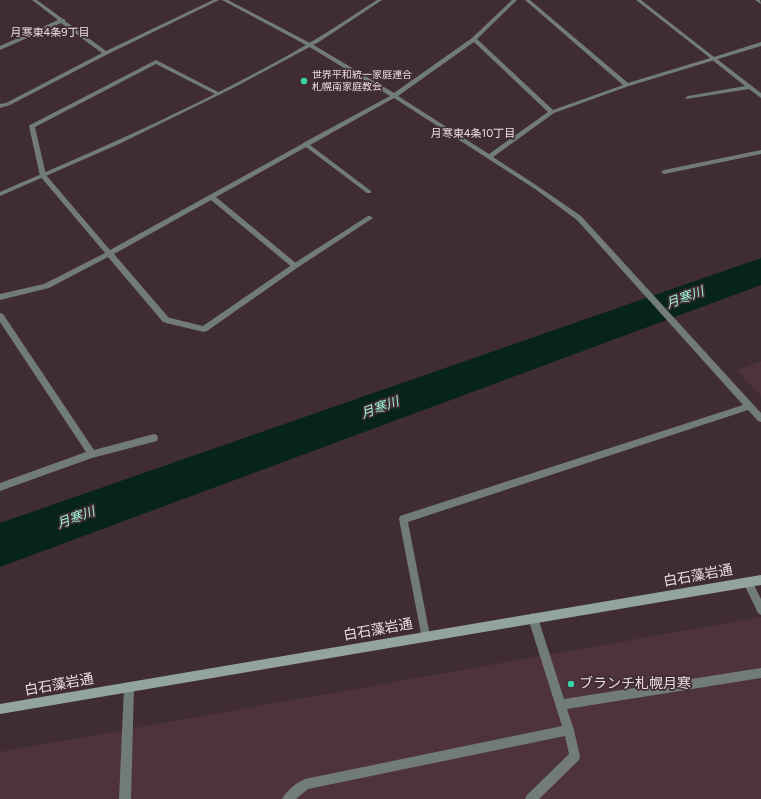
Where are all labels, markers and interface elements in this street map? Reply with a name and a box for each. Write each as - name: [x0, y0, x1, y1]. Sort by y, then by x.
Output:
- district label: 月寒東4条9丁目: [10, 26, 90, 40]
- place label: 世界平和統一家庭連合 札幌南家庭教会: [312, 69, 412, 92]
- marker: 世界平和統一家庭連合 札幌南家庭教会: [299, 76, 309, 86]
- district label: 月寒東4条10丁目: [431, 127, 515, 141]
- water label: 月寒川: [664, 284, 706, 312]
- water label: 月寒川: [359, 394, 401, 422]
- water label: 月寒川: [55, 504, 97, 532]
- street label: 白石藻岩通: [662, 562, 734, 590]
- street label: 白石藻岩通: [342, 616, 414, 644]
- street label: 白石藻岩通: [23, 671, 95, 699]
- place label: ブランチ札幌月寒: [579, 676, 691, 692]
- marker: ブランチ札幌月寒: [566, 679, 576, 689]

